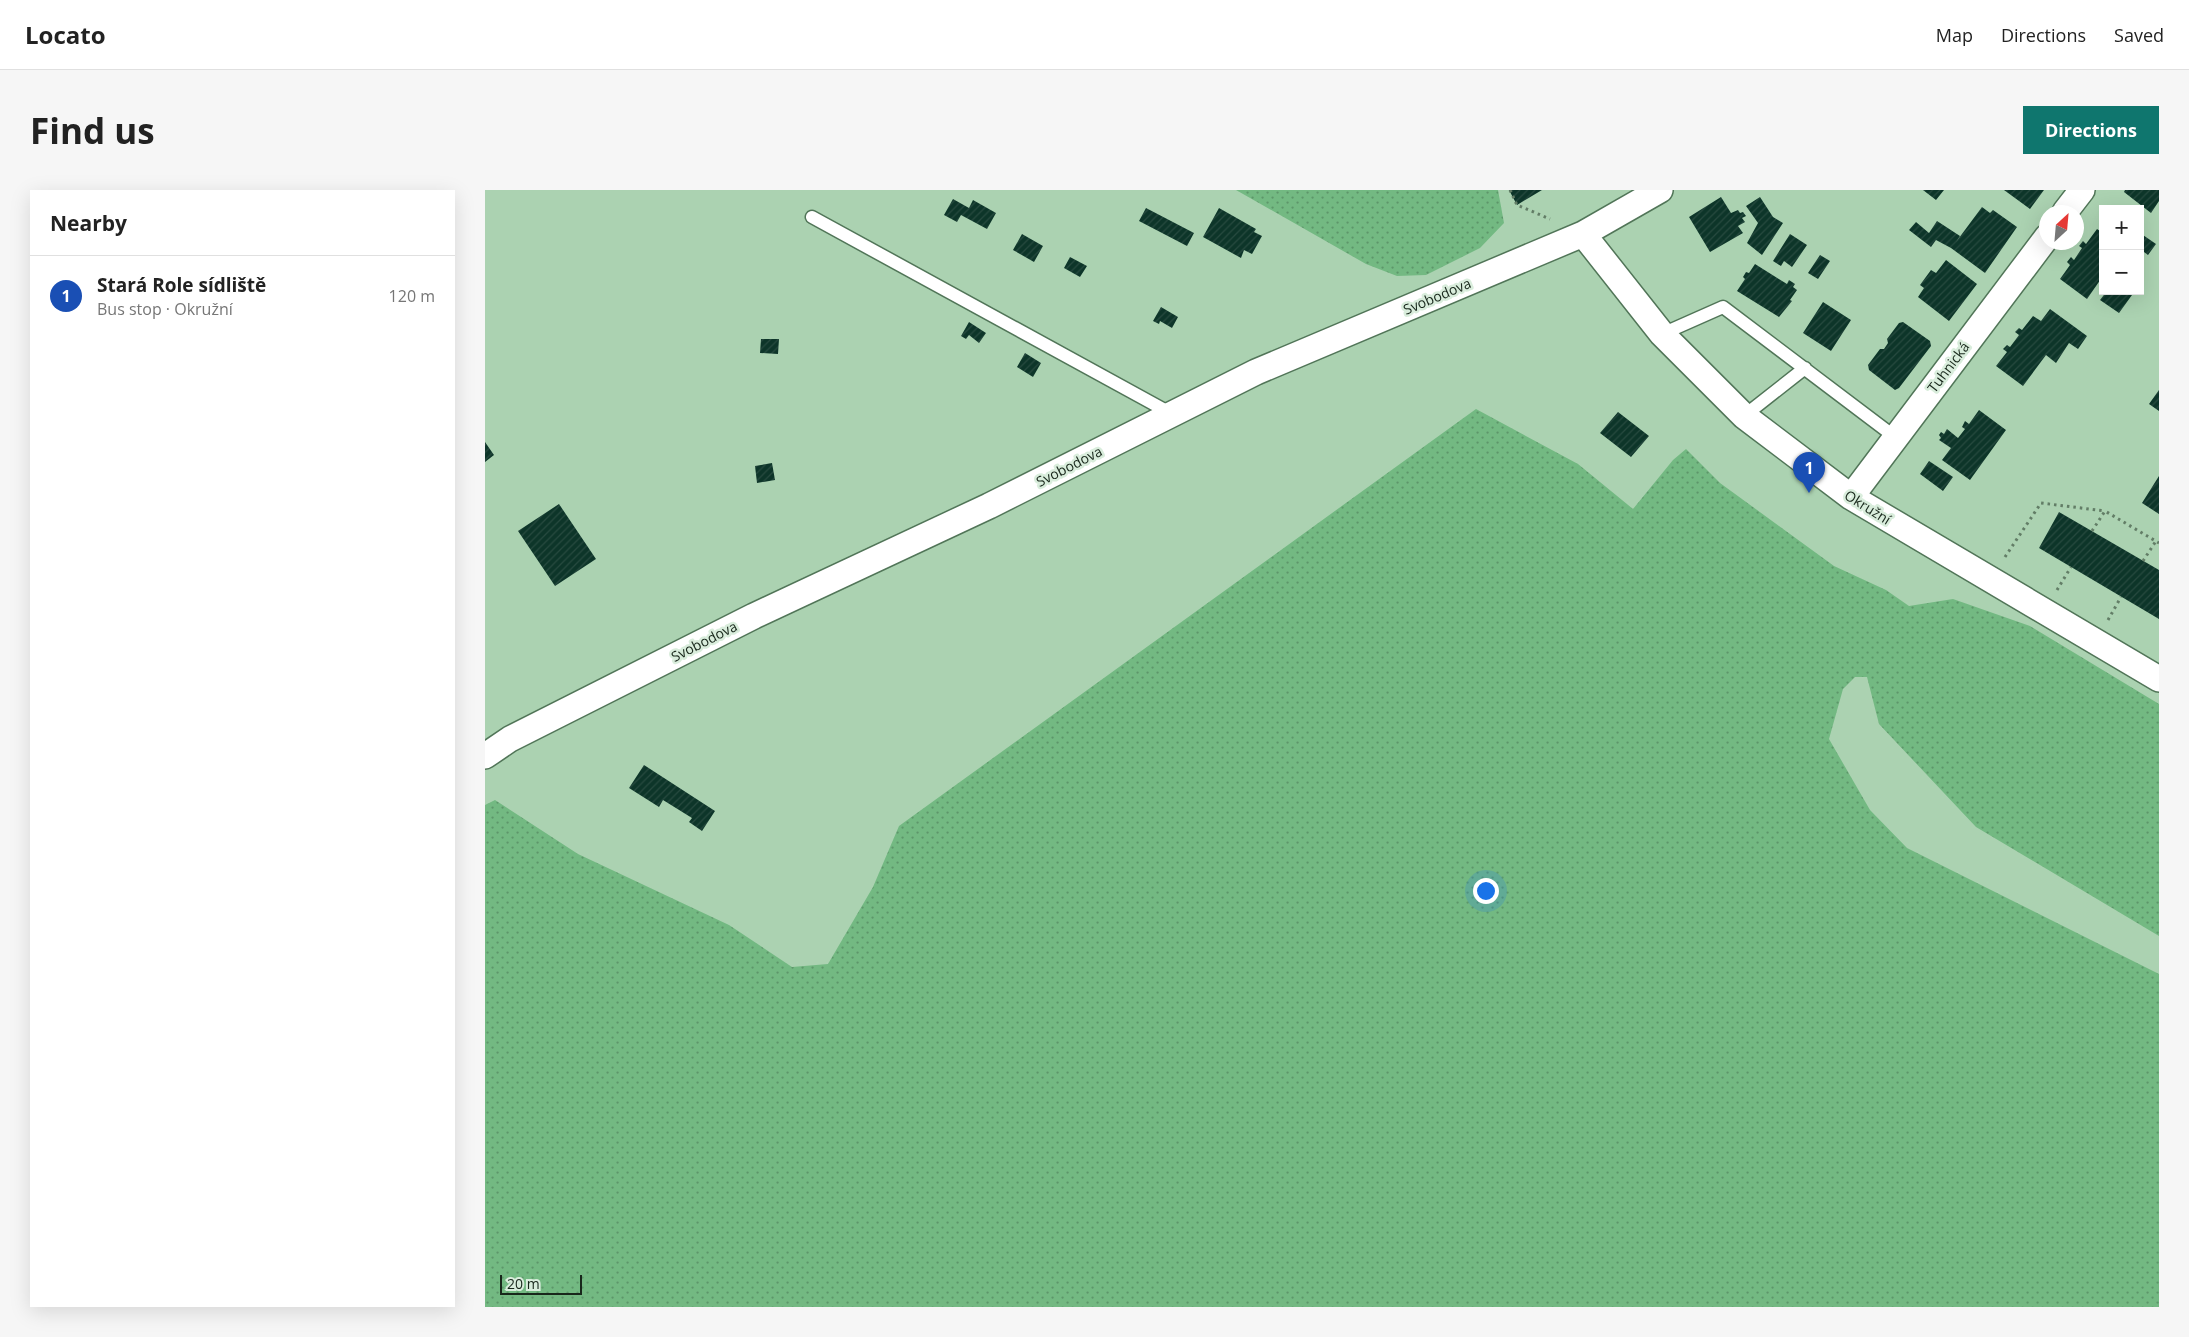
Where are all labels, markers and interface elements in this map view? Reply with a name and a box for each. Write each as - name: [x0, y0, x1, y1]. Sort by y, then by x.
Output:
- text: Locato: [25, 18, 106, 51]
- text: Map: [1936, 23, 1973, 47]
- text: Directions: [2001, 23, 2086, 47]
- text: Saved: [2114, 23, 2164, 47]
- button: Directions: [2023, 106, 2159, 154]
- text: Find us: [30, 107, 155, 154]
- north arrow: [2039, 205, 2084, 250]
- map controls: [2099, 205, 2144, 295]
- button: +: [2099, 205, 2144, 250]
- text: Nearby: [50, 209, 127, 237]
- button: −: [2099, 250, 2144, 295]
- text: Stará Role sídliště: [97, 272, 266, 298]
- street label: Svobodova: [1400, 273, 1474, 319]
- text: 1: [61, 285, 71, 307]
- text: 120 m: [389, 285, 435, 307]
- text: Bus stop · Okružní: [97, 298, 233, 320]
- street label: Tuhnická: [1923, 338, 1973, 396]
- street label: Svobodova: [1033, 441, 1105, 491]
- pin: 1: [1793, 452, 1825, 493]
- street label: Okružní: [1841, 485, 1895, 529]
- street label: Svobodova: [668, 616, 740, 666]
- your location: [1473, 878, 1499, 904]
- scale bar: [500, 1272, 583, 1295]
- text: 20 m: [507, 1274, 540, 1293]

